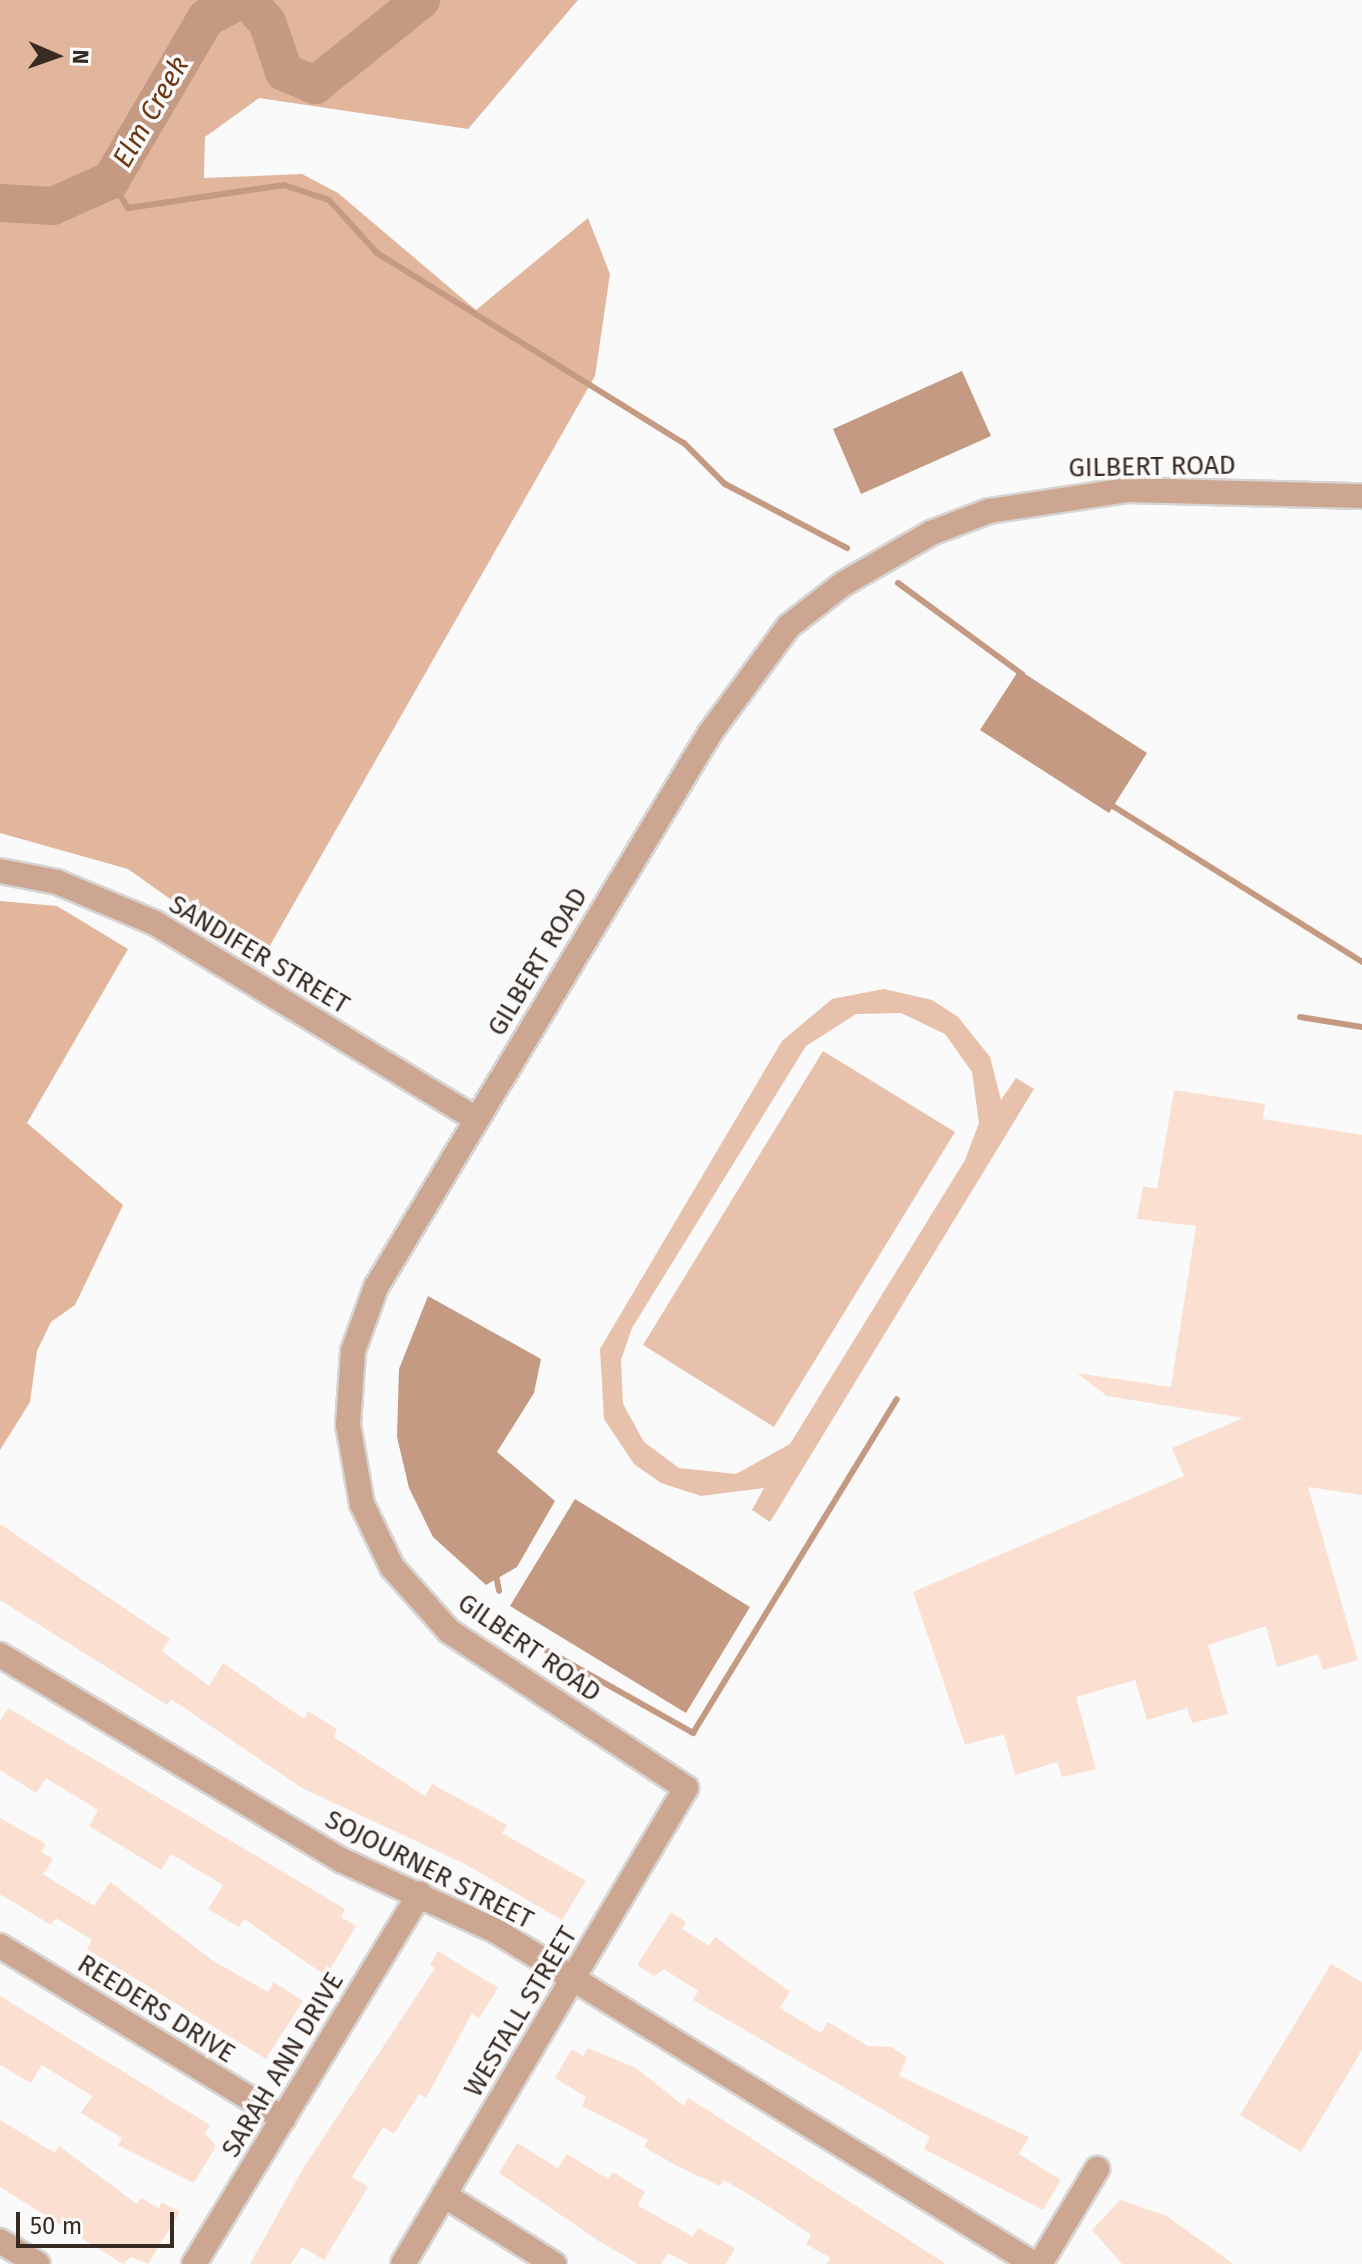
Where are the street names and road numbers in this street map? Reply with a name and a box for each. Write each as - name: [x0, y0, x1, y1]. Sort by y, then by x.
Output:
- street label: GILBERT ROAD: [1068, 450, 1236, 484]
- street label: GILBERT ROAD: [482, 882, 594, 1042]
- street label: SANDIFER STREET: [163, 889, 355, 1021]
- street label: GILBERT ROAD: [452, 1587, 606, 1709]
- street label: SOJOURNER STREET: [320, 1804, 538, 1936]
- street label: WESTALL STREET: [458, 1921, 584, 2103]
- street label: REEDERS DRIVE: [72, 1948, 240, 2070]
- street label: SARAH ANN DRIVE: [216, 1967, 350, 2163]

